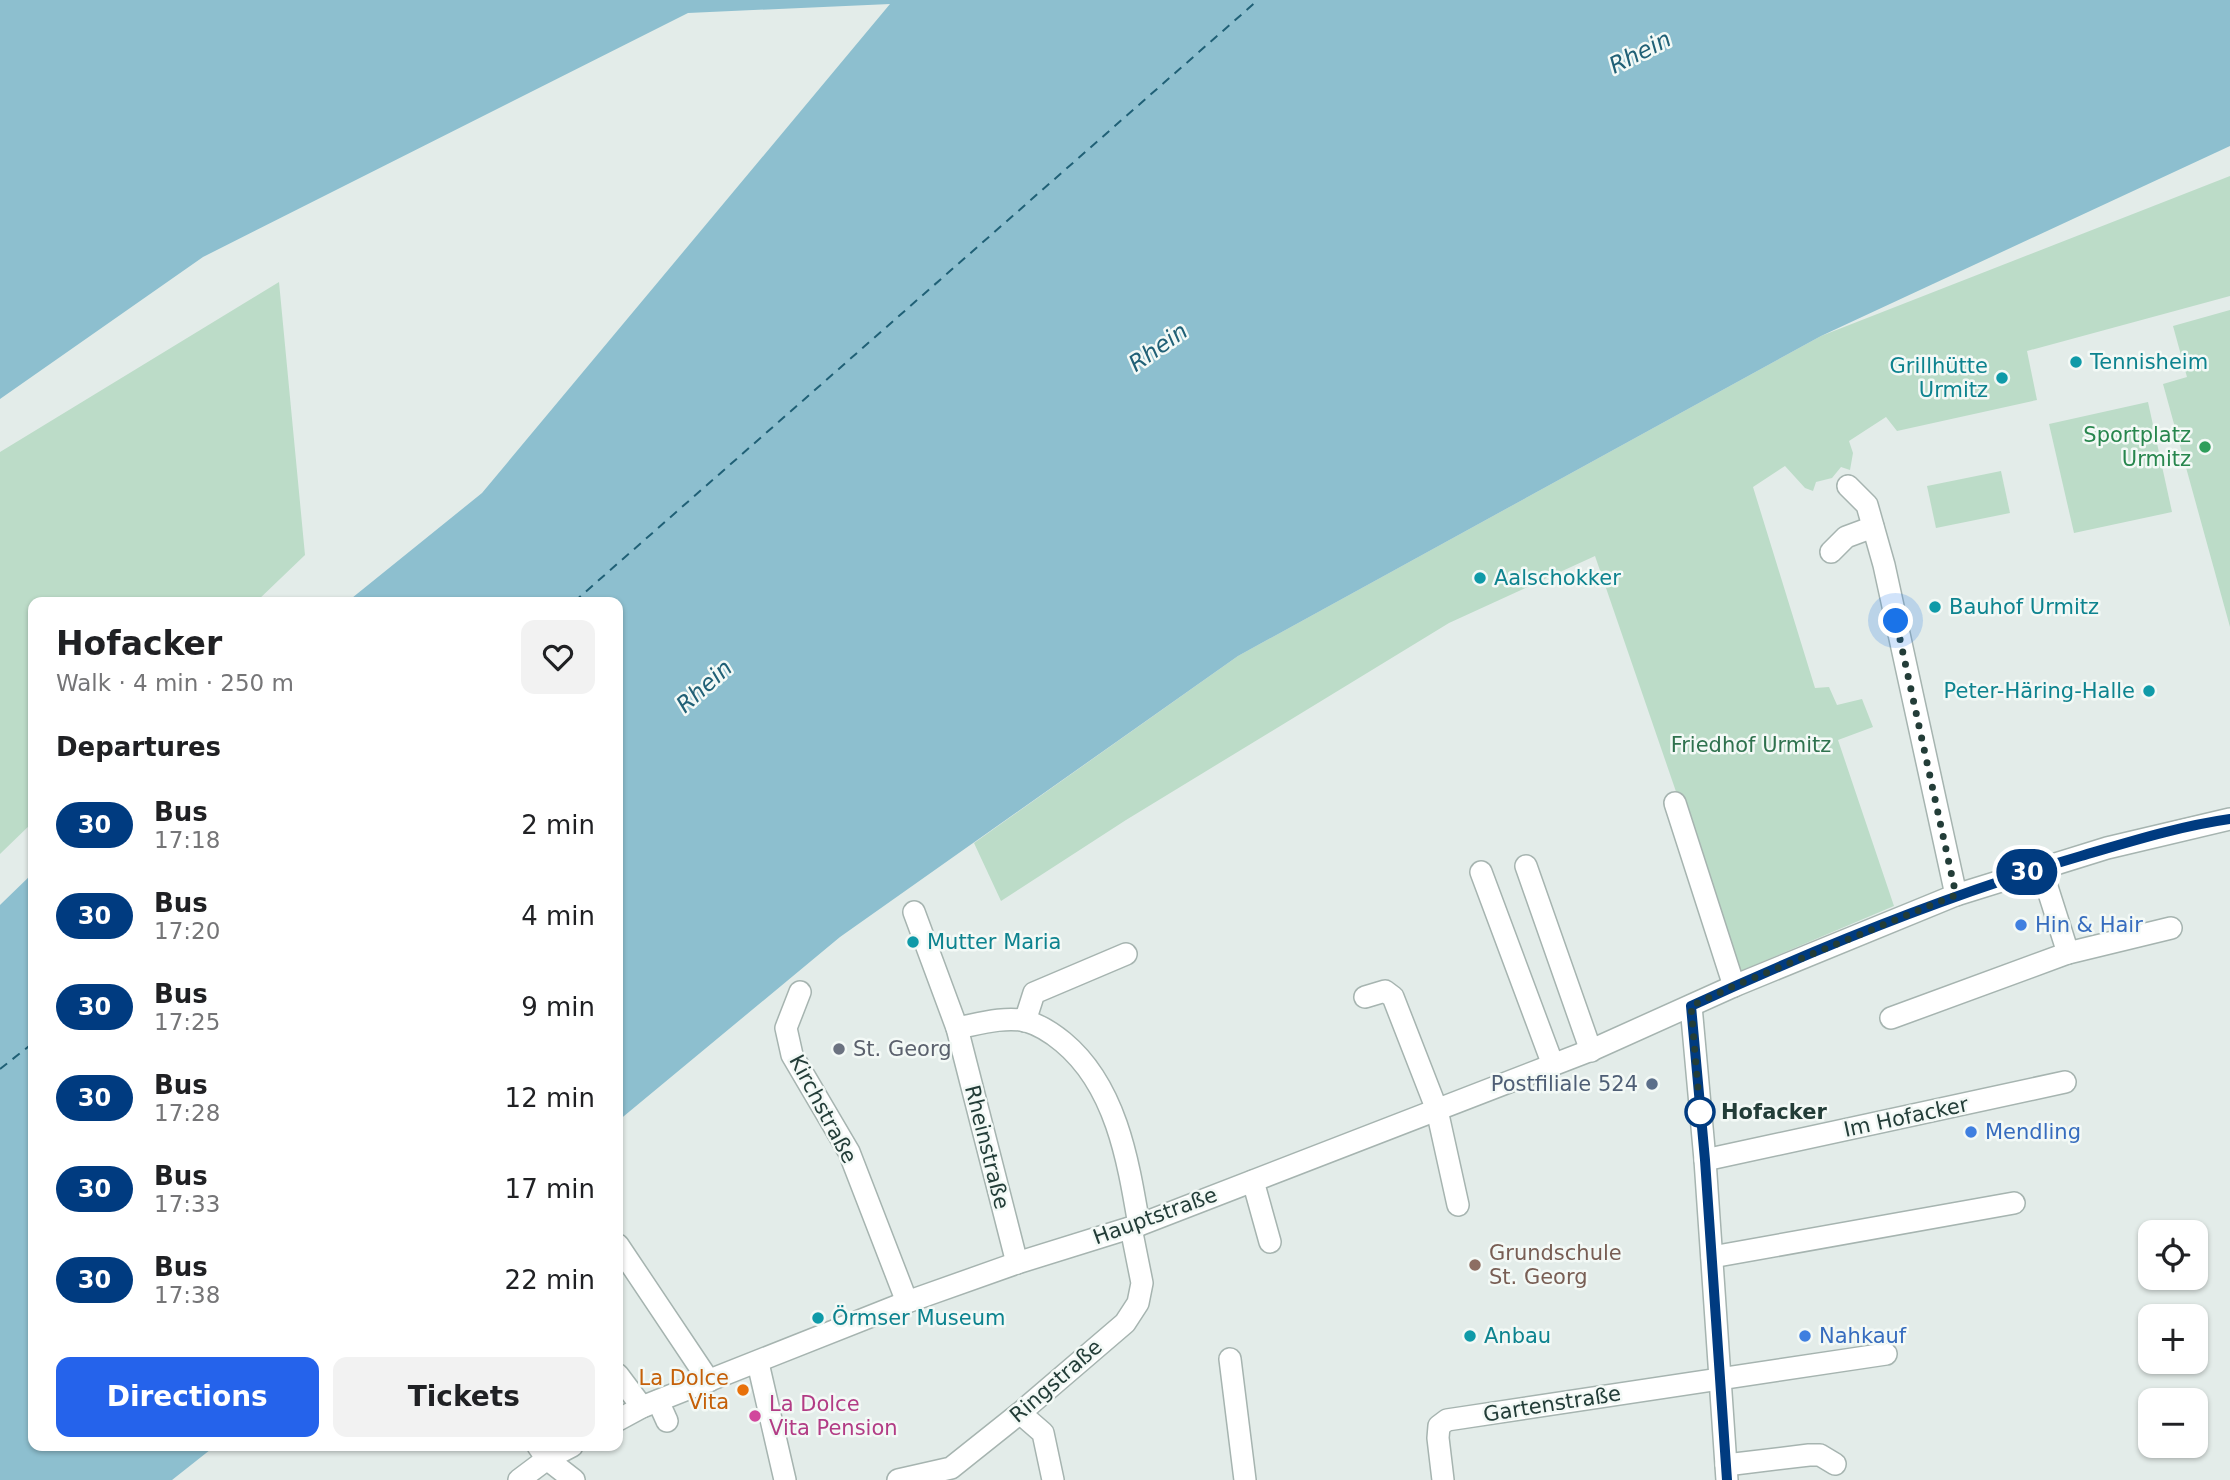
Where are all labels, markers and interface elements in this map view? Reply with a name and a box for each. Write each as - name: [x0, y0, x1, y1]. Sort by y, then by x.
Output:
- water label: Rhein: [1605, 26, 1675, 78]
- water label: Rhein: [1124, 318, 1192, 376]
- place label: Tennisheim: [2089, 350, 2208, 374]
- place label: Grillhütte Urmitz: [1890, 354, 1988, 402]
- marker: Tennisheim: [2068, 354, 2084, 370]
- marker: Grillhütte Urmitz: [1994, 370, 2010, 386]
- place label: Sportplatz Urmitz: [2083, 423, 2191, 471]
- marker: Sportplatz Urmitz: [2197, 439, 2213, 455]
- place label: Aalschokker: [1494, 566, 1621, 590]
- marker: Aalschokker: [1472, 570, 1488, 586]
- place label: Bauhof Urmitz: [1949, 595, 2099, 619]
- marker: Bauhof Urmitz: [1927, 599, 1943, 615]
- your location: [1878, 603, 1913, 638]
- button: heart: [521, 620, 595, 694]
- text: Hofacker: [56, 624, 222, 663]
- water label: Rhein: [671, 654, 737, 718]
- text: Walk · 4 min · 250 m: [56, 670, 294, 696]
- place label: Peter-Häring-Halle: [1944, 679, 2135, 703]
- marker: Peter-Häring-Halle: [2141, 683, 2157, 699]
- text: Departures: [56, 732, 221, 762]
- park label: Friedhof Urmitz: [1671, 733, 1831, 757]
- text: Bus: [154, 797, 208, 827]
- text: 2 min: [521, 810, 595, 840]
- text: 30: [78, 811, 111, 839]
- text: 17:18: [154, 827, 220, 853]
- line badge: 30: [1996, 849, 2058, 895]
- text: 30: [2010, 858, 2044, 886]
- text: Bus: [154, 888, 208, 918]
- text: 4 min: [521, 901, 595, 931]
- text: 30: [78, 902, 111, 930]
- place label: Hin & Hair: [2035, 913, 2143, 937]
- marker: Hin & Hair: [2013, 917, 2029, 933]
- text: 17:20: [154, 918, 220, 944]
- place label: Mutter Maria: [927, 930, 1061, 954]
- marker: Mutter Maria: [905, 934, 921, 950]
- text: Bus: [154, 979, 208, 1009]
- text: 9 min: [521, 992, 595, 1022]
- text: 30: [78, 993, 111, 1021]
- text: 17:25: [154, 1009, 220, 1035]
- place label: St. Georg: [853, 1037, 952, 1061]
- marker: St. Georg: [831, 1041, 847, 1057]
- street label: Kirchstraße: [784, 1051, 862, 1167]
- text: Bus: [154, 1070, 208, 1100]
- place label: Postfiliale 524: [1491, 1072, 1638, 1096]
- marker: Postfiliale 524: [1644, 1076, 1660, 1092]
- text: 12 min: [505, 1083, 595, 1113]
- street label: Rheinstraße: [960, 1083, 1014, 1211]
- text: 30: [78, 1084, 111, 1112]
- street label: Im Hofacker: [1842, 1092, 1971, 1142]
- marker: Hofacker: [1685, 1097, 1715, 1127]
- text: 17:28: [154, 1100, 220, 1126]
- place label: Hofacker: [1721, 1100, 1827, 1124]
- place label: Mendling: [1985, 1120, 2081, 1144]
- marker: Mendling: [1963, 1124, 1979, 1140]
- text: Bus: [154, 1161, 208, 1191]
- text: 17 min: [505, 1174, 595, 1204]
- text: 30: [78, 1175, 111, 1203]
- street label: Hauptstraße: [1090, 1182, 1220, 1250]
- text: 17:33: [154, 1191, 220, 1217]
- map controls: [2138, 1220, 2208, 1458]
- button: locate: [2138, 1220, 2208, 1290]
- place label: Grundschule St. Georg: [1489, 1241, 1622, 1289]
- text: Bus: [154, 1252, 208, 1282]
- marker: Grundschule St. Georg: [1467, 1257, 1483, 1273]
- text: 22 min: [505, 1265, 595, 1295]
- text: 30: [78, 1266, 111, 1294]
- text: 17:38: [154, 1282, 220, 1308]
- button: +: [2138, 1304, 2208, 1374]
- place label: Örmser Museum: [832, 1305, 1005, 1330]
- marker: Örmser Museum: [810, 1310, 826, 1326]
- place label: Anbau: [1484, 1324, 1551, 1348]
- place label: Nahkauf: [1819, 1324, 1907, 1348]
- marker: Anbau: [1462, 1328, 1478, 1344]
- marker: Nahkauf: [1797, 1328, 1813, 1344]
- street label: Ringstraße: [1005, 1335, 1107, 1427]
- button: Directions: [56, 1357, 319, 1437]
- button: Tickets: [333, 1357, 595, 1437]
- place label: La Dolce Vita: [638, 1366, 729, 1414]
- street label: Gartenstraße: [1481, 1381, 1623, 1427]
- marker: La Dolce Vita: [735, 1382, 751, 1398]
- button: −: [2138, 1388, 2208, 1458]
- place label: La Dolce Vita Pension: [769, 1392, 898, 1440]
- marker: La Dolce Vita Pension: [747, 1408, 763, 1424]

